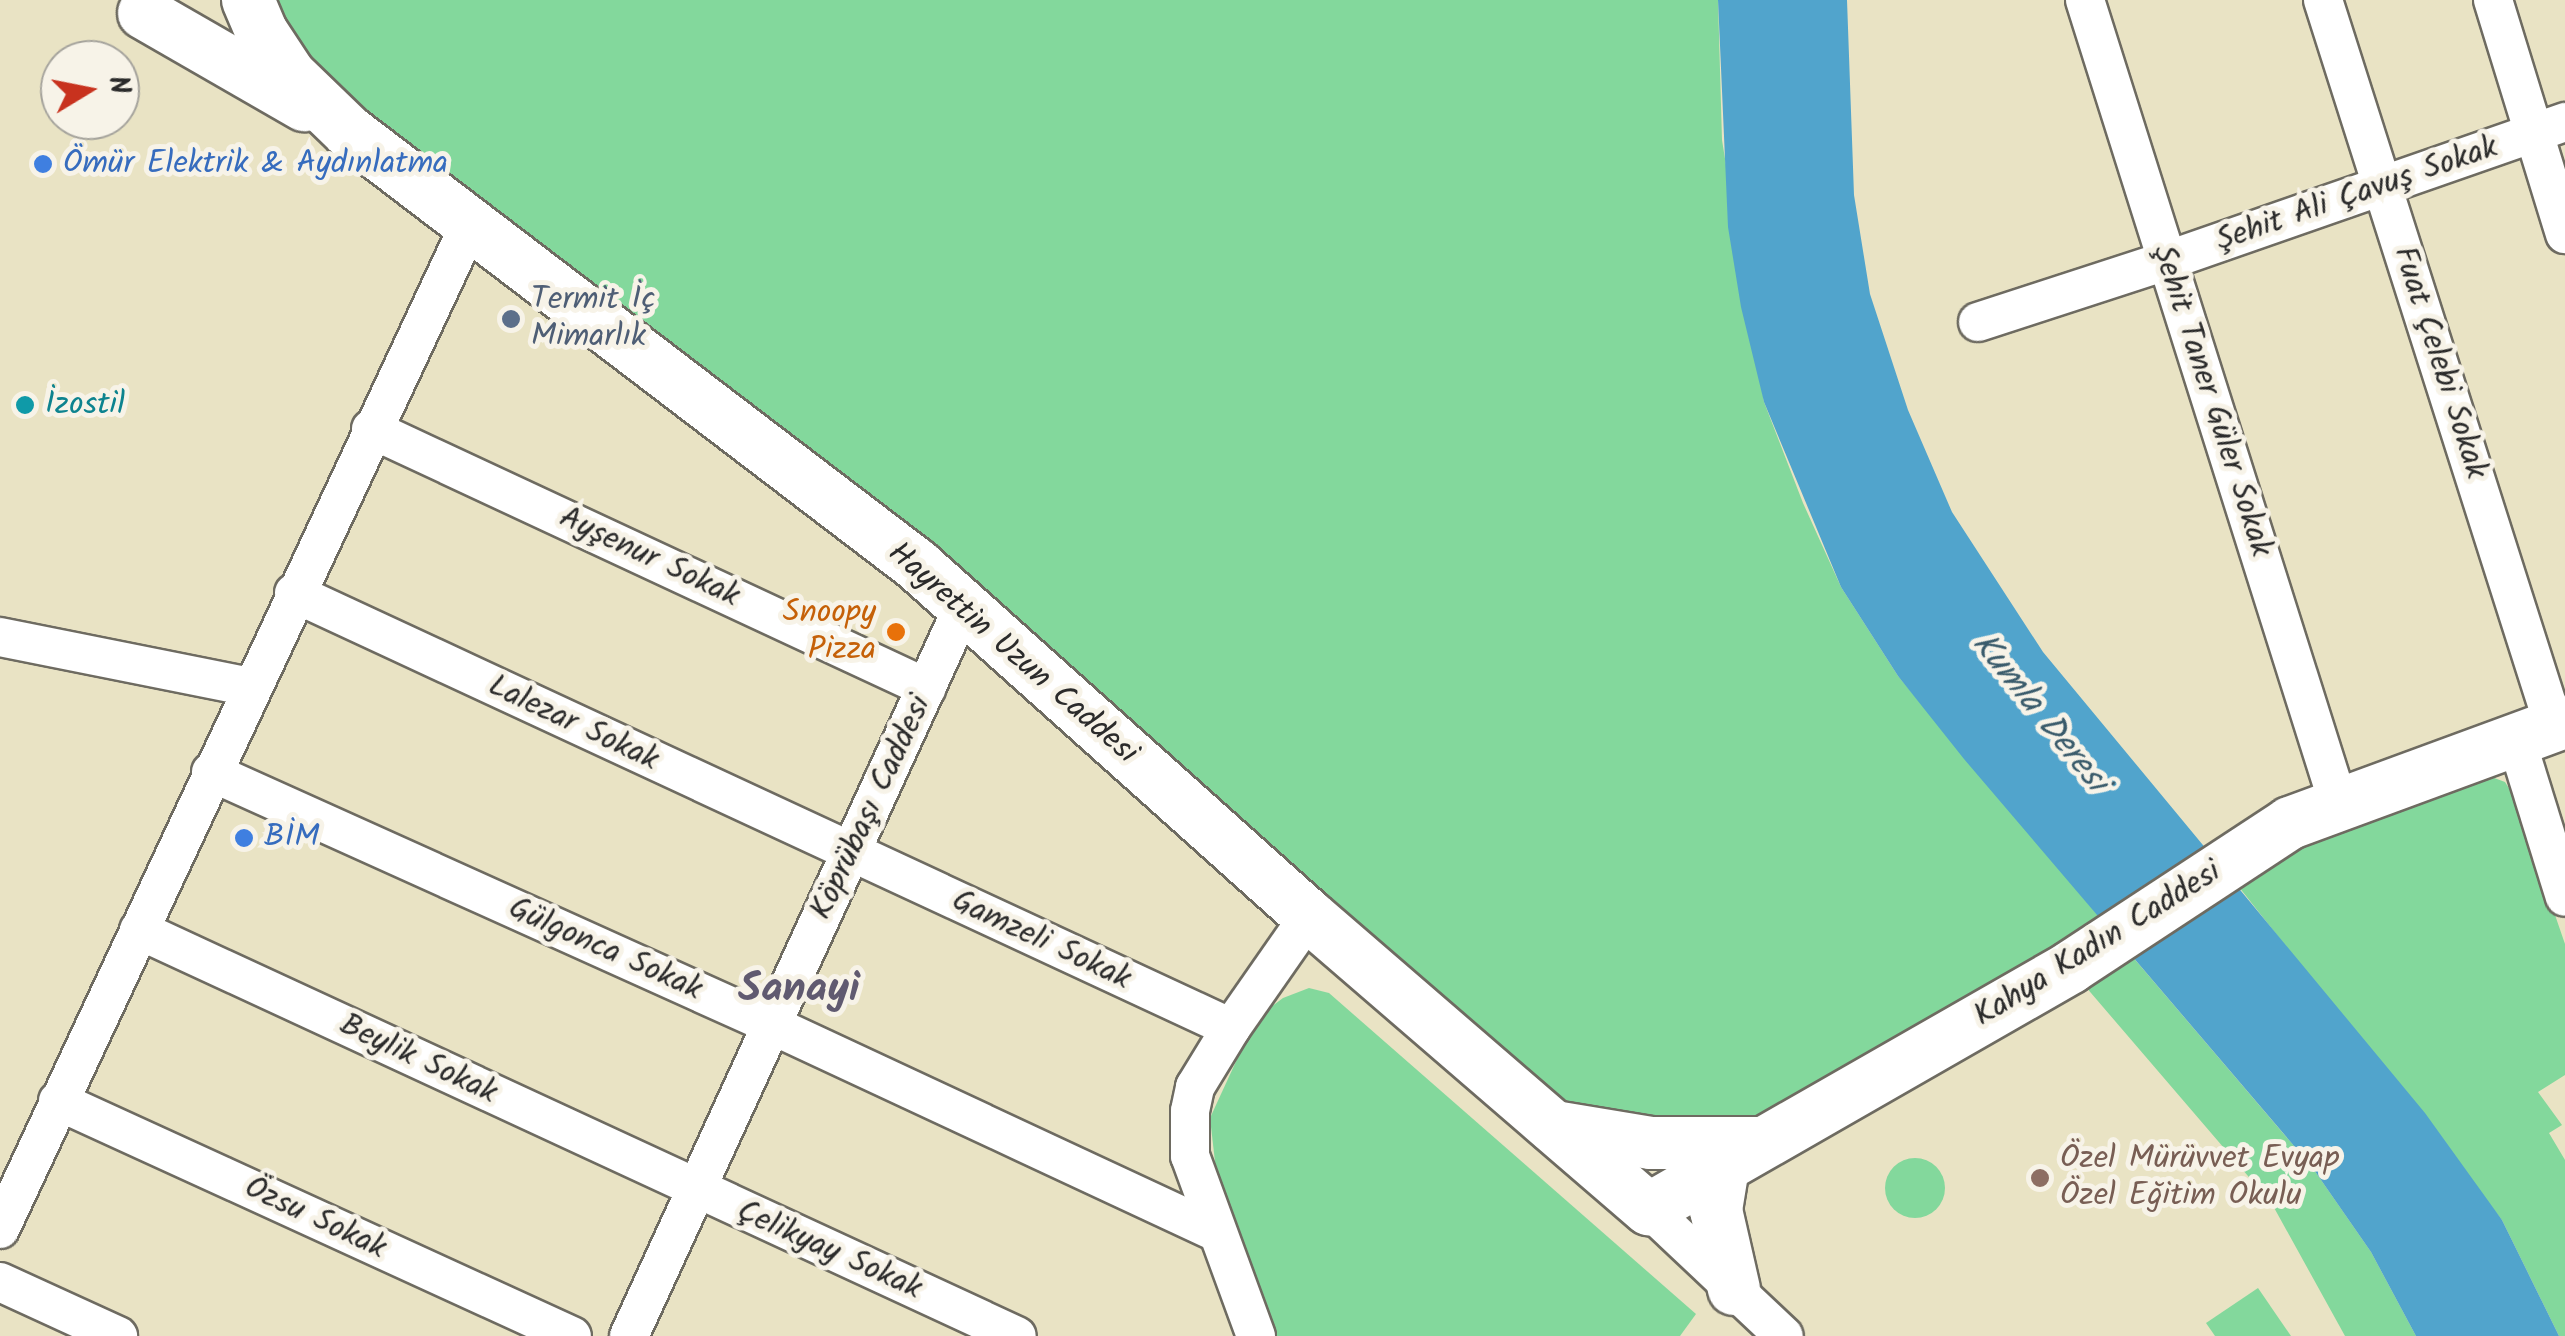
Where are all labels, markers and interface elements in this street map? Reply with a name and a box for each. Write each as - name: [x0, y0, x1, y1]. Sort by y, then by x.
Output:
- north arrow: [40, 40, 140, 140]
- text: N: [94, 72, 142, 98]
- street label: Şehit Ali Çavuş Sokak: [2211, 129, 2503, 261]
- place label: Ömür Elektrik & Aydınlatma: [63, 145, 448, 183]
- marker: Ömür Elektrik & Aydınlatma: [32, 153, 54, 175]
- street label: Şehit Taner Güler Sokak: [2142, 240, 2280, 562]
- street label: Fuat Çelebi Sokak: [2383, 242, 2495, 484]
- place label: Termit İç Mimarlık: [531, 282, 656, 357]
- marker: Termit İç Mimarlık: [500, 308, 522, 330]
- place label: İzostil: [45, 386, 125, 424]
- marker: İzostil: [14, 394, 36, 416]
- street label: Ayşenur Sokak: [553, 499, 745, 617]
- street label: Hayrettin Uzun Caddesi: [879, 535, 1145, 773]
- place label: Snoopy Pizza: [783, 595, 876, 670]
- marker: Snoopy Pizza: [885, 621, 907, 643]
- water label: Kumla Deresi: [1962, 625, 2116, 801]
- street label: Lalezar Sokak: [482, 668, 664, 780]
- street label: Köprübaşı Caddesi: [803, 690, 941, 926]
- place label: BİM: [264, 819, 320, 857]
- marker: BİM: [233, 827, 255, 849]
- street label: Kahya Kadın Caddesi: [1967, 854, 2229, 1036]
- street label: Gamzeli Sokak: [945, 883, 1137, 999]
- street label: Gülgonca Sokak: [502, 890, 708, 1010]
- district label: Sanayi: [738, 965, 860, 1015]
- street label: Beylik Sokak: [333, 1007, 503, 1113]
- place label: Özel Mürüvvet Evyap Özel Eğitim Okulu: [2060, 1141, 2339, 1216]
- marker: Özel Mürüvvet Evyap Özel Eğitim Okulu: [2029, 1167, 2051, 1189]
- street label: Özsu Sokak: [238, 1169, 392, 1269]
- street label: Çelikyay Sokak: [731, 1193, 927, 1309]

